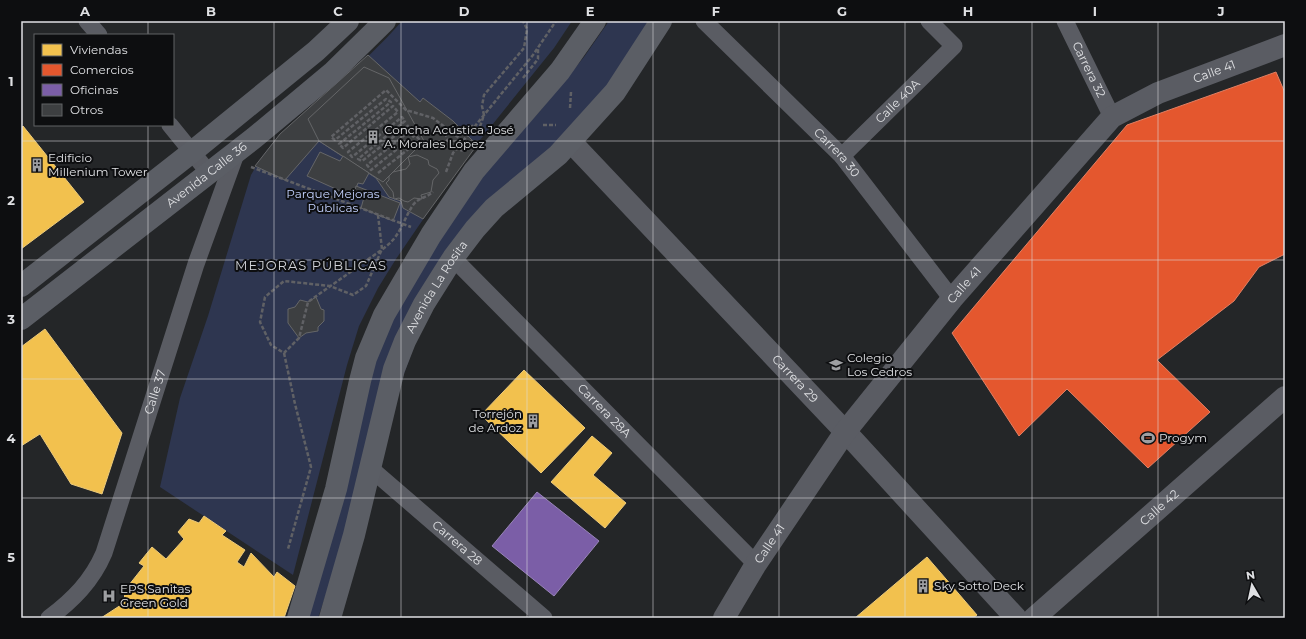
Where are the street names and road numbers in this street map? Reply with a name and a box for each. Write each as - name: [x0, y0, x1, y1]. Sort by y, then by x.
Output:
- street label: Carrera 32: [1069, 39, 1109, 100]
- street label: Calle 41: [1191, 56, 1237, 86]
- street label: Calle 40A: [872, 75, 923, 126]
- street label: Carrera 30: [811, 125, 863, 180]
- street label: Avenida Calle 36: [163, 138, 250, 210]
- street label: Avenida La Rosita: [402, 237, 471, 335]
- street label: Calle 41: [943, 263, 984, 307]
- street label: Carrera 29: [769, 351, 822, 406]
- street label: Calle 37: [141, 368, 169, 416]
- street label: Carrera 28A: [575, 380, 635, 441]
- street label: Calle 42: [1136, 486, 1182, 528]
- street label: Carrera 28: [429, 517, 486, 569]
- street label: Calle 41: [751, 521, 788, 566]

